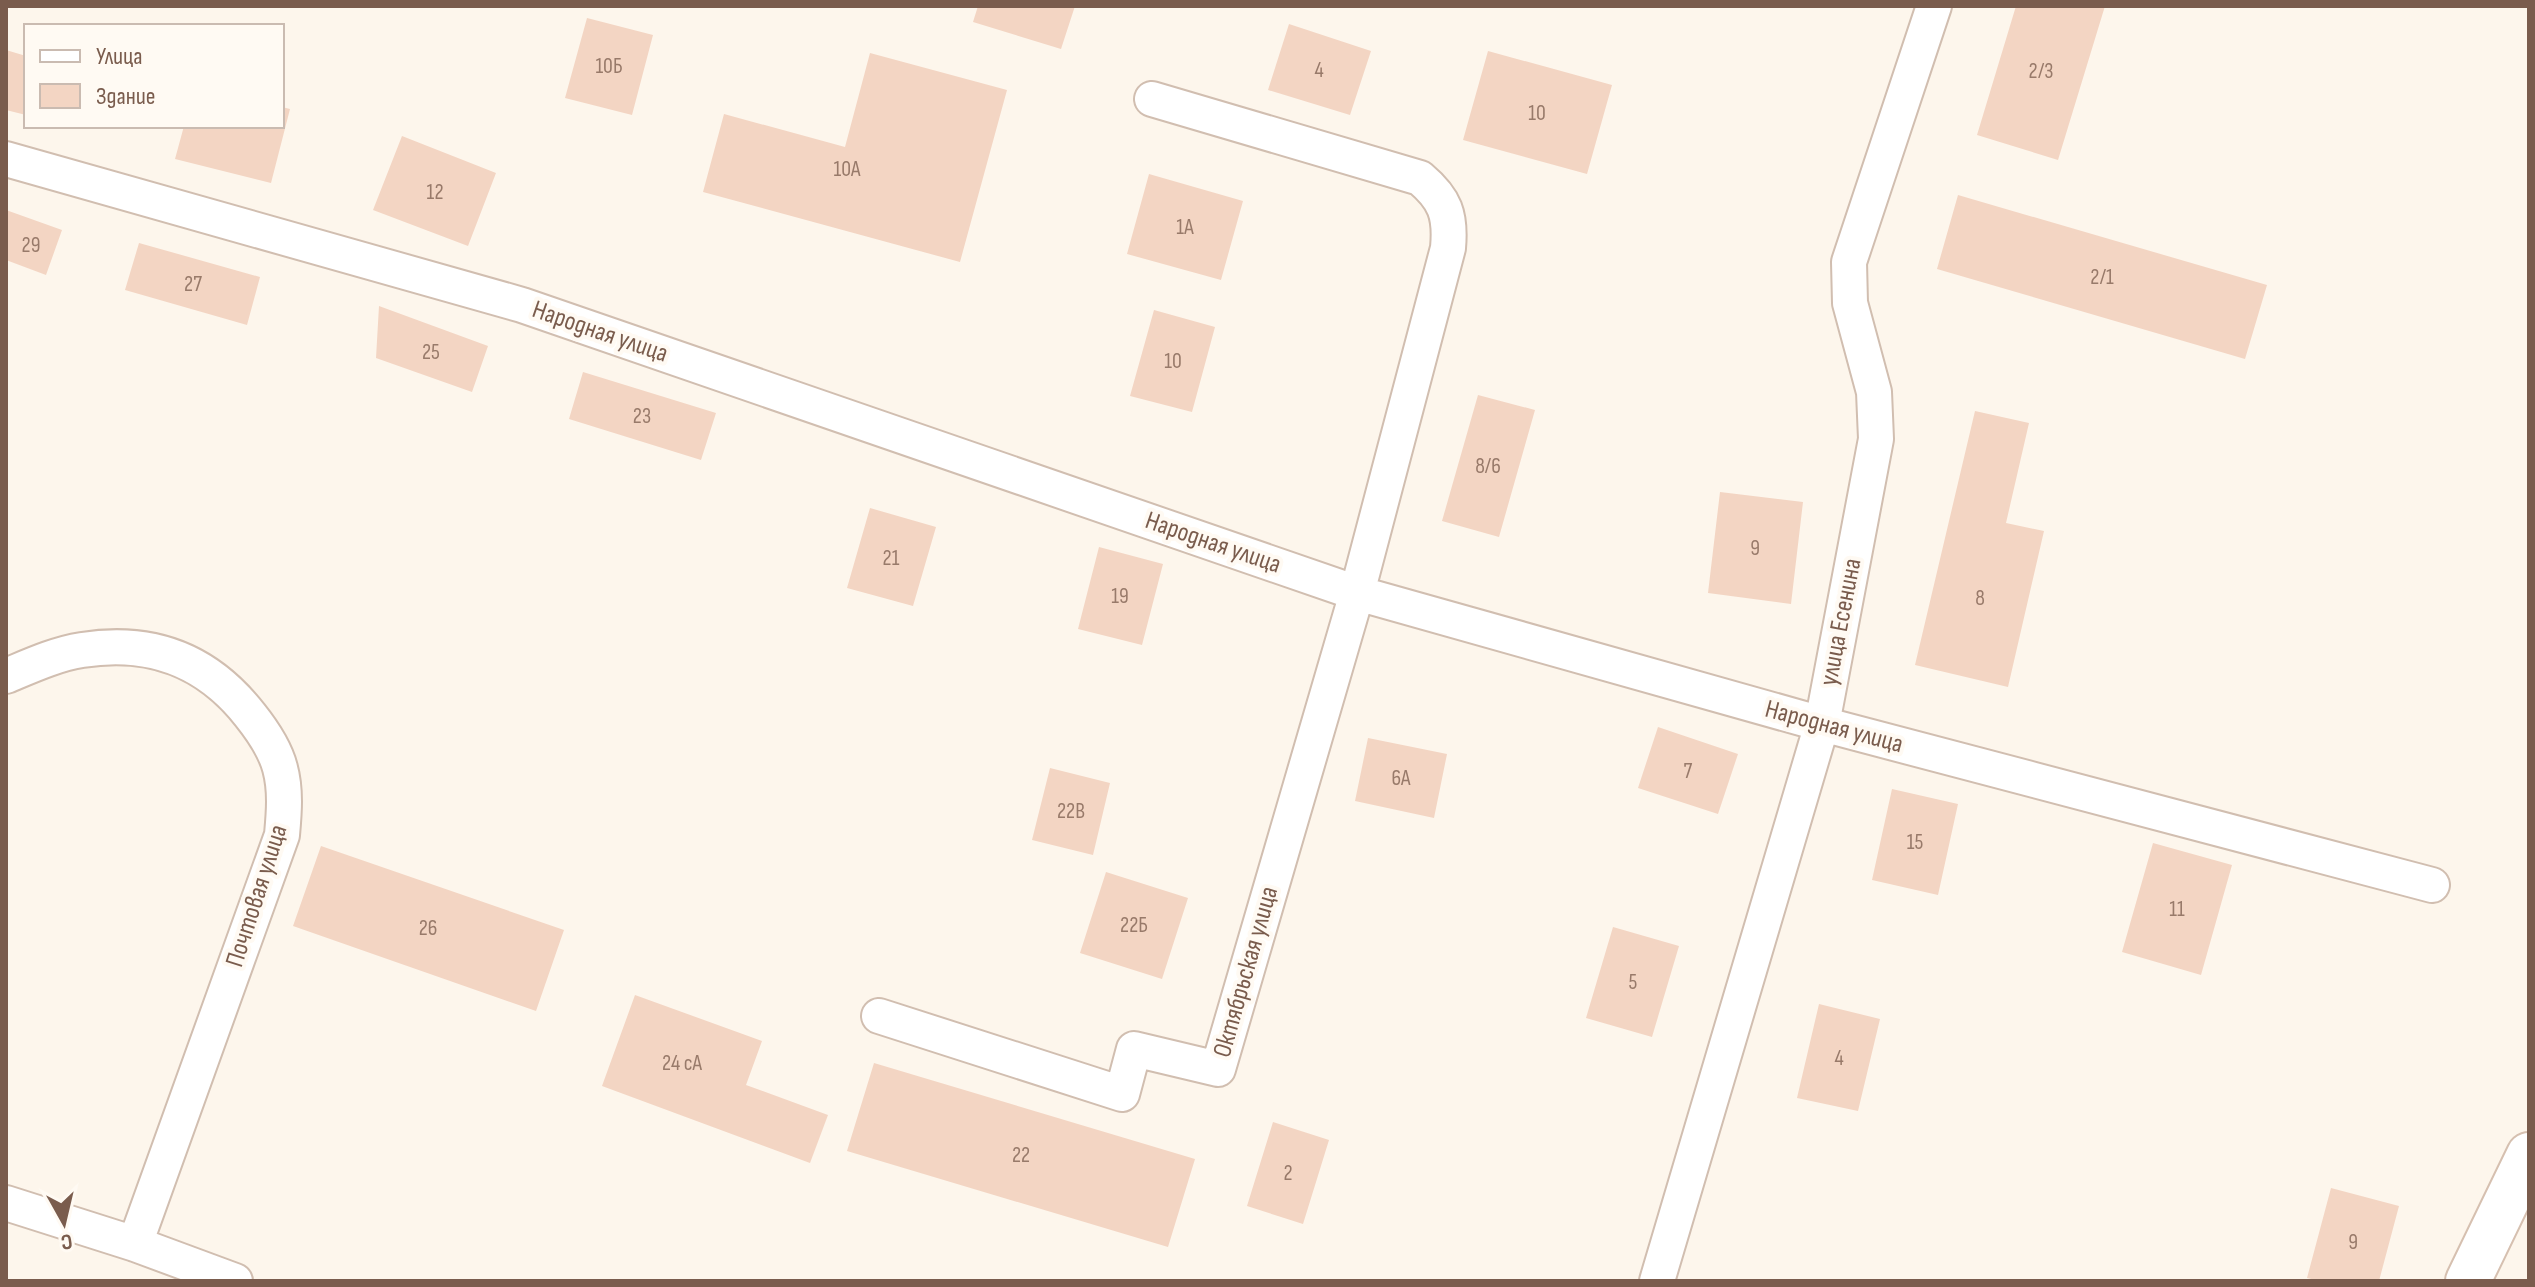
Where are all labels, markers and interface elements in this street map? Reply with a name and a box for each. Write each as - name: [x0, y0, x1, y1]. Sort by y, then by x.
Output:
- legend: [24, 24, 284, 128]
- text: Улица: [96, 42, 142, 71]
- house number: 10Б: [595, 53, 623, 80]
- house number: 4: [1314, 57, 1324, 84]
- house number: 2/3: [2028, 58, 2054, 85]
- text: Здание: [96, 82, 155, 111]
- house number: 10: [1528, 100, 1546, 127]
- house number: 10А: [834, 156, 861, 183]
- house number: 12: [426, 179, 444, 206]
- house number: 1А: [1176, 214, 1194, 241]
- house number: 29: [22, 232, 40, 259]
- house number: 2/1: [2090, 264, 2114, 291]
- house number: 27: [184, 271, 202, 298]
- street label: Народная улица: [528, 294, 672, 370]
- house number: 25: [422, 339, 440, 366]
- house number: 10: [1164, 348, 1182, 375]
- house number: 23: [633, 403, 651, 430]
- house number: 8/6: [1475, 453, 1501, 480]
- street label: Народная улица: [1141, 505, 1285, 581]
- house number: 9: [1750, 535, 1760, 562]
- house number: 21: [883, 545, 900, 572]
- street label: улица Есенина: [1813, 556, 1869, 688]
- house number: 19: [1111, 583, 1129, 610]
- house number: 8: [1975, 585, 1985, 612]
- street label: Народная улица: [1762, 694, 1906, 760]
- house number: 7: [1684, 758, 1693, 785]
- house number: 6А: [1391, 765, 1411, 792]
- house number: 22В: [1057, 798, 1085, 825]
- street label: Почтовая улица: [219, 821, 295, 971]
- house number: 15: [1907, 829, 1923, 856]
- street label: Октябрьская улица: [1207, 883, 1285, 1061]
- house number: 11: [2169, 896, 2185, 923]
- house number: 22Б: [1120, 912, 1148, 939]
- house number: 26: [419, 915, 437, 942]
- house number: 5: [1629, 969, 1638, 996]
- house number: 4: [1834, 1045, 1844, 1072]
- house number: 24 сА: [662, 1050, 703, 1077]
- house number: 22: [1012, 1142, 1030, 1169]
- house number: 2: [1283, 1160, 1293, 1187]
- north arrow: [24, 1183, 104, 1263]
- text: С: [59, 1227, 74, 1255]
- house number: 9: [2348, 1229, 2358, 1256]

